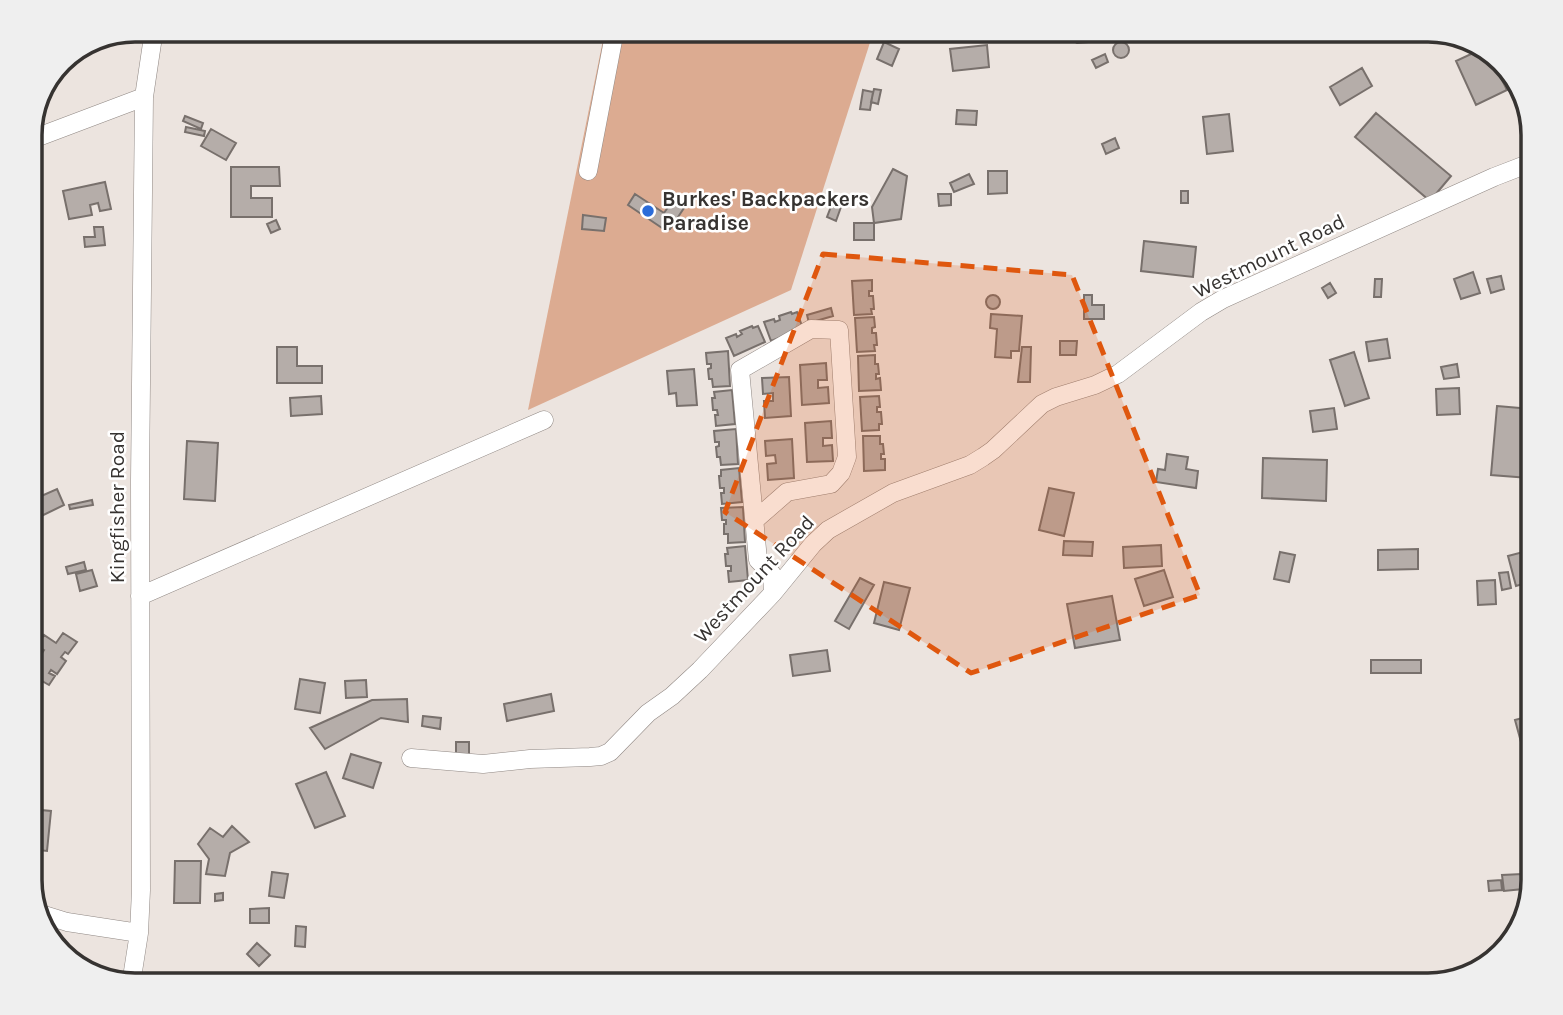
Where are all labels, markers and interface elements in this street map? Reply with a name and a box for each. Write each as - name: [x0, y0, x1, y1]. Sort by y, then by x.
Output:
- place label: Burkes' Backpackers Paradise: [662, 187, 869, 235]
- marker: Burkes' Backpackers Paradise: [640, 203, 656, 219]
- street label: Westmount Road: [1189, 209, 1349, 303]
- street label: Kingfisher Road: [105, 431, 129, 583]
- street label: Westmount Road: [689, 510, 819, 648]

